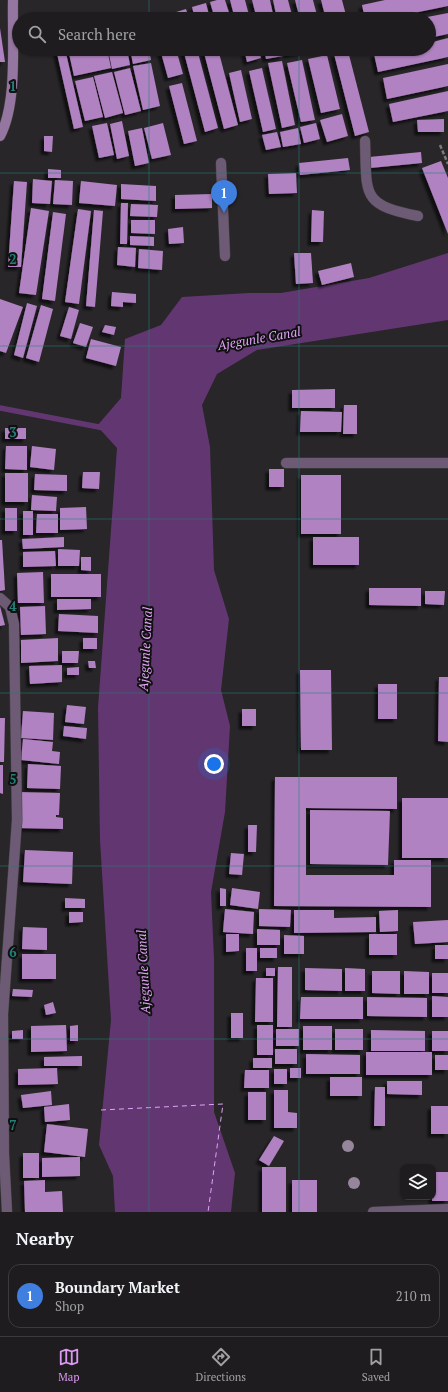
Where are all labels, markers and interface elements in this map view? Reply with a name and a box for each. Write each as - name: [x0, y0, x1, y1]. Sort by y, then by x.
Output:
- search box: [12, 12, 436, 56]
- icon: search: [26, 23, 48, 45]
- text: Search here: [58, 24, 136, 44]
- text: 1: [9, 77, 17, 95]
- pin: 1: [211, 180, 237, 213]
- text: 2: [9, 250, 17, 268]
- water label: Ajegunle Canal: [215, 322, 302, 354]
- text: 3: [9, 423, 17, 441]
- text: 4: [9, 597, 17, 615]
- water label: Ajegunle Canal: [134, 606, 156, 693]
- your location: [204, 754, 224, 774]
- text: 5: [9, 770, 17, 788]
- water label: Ajegunle Canal: [132, 929, 154, 1016]
- text: 6: [9, 943, 17, 961]
- text: 7: [9, 1116, 17, 1134]
- map controls: [400, 1164, 436, 1200]
- button: layers: [400, 1164, 436, 1200]
- text: Nearby: [16, 1227, 74, 1250]
- text: Boundary Market: [55, 1277, 180, 1297]
- text: 1: [26, 1287, 34, 1305]
- text: 210 m: [396, 1287, 431, 1305]
- text: Shop: [55, 1297, 84, 1315]
- tab: Map: [58, 1346, 80, 1384]
- tab: Directions: [195, 1346, 246, 1384]
- tab: Saved: [362, 1346, 390, 1384]

